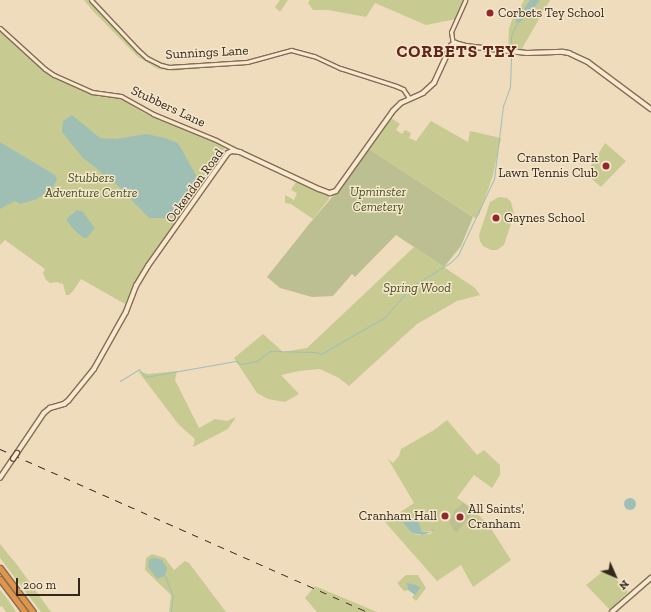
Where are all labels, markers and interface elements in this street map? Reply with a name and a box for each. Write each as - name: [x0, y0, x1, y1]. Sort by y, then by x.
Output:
- place label: Corbets Tey School: [498, 5, 605, 21]
- marker: Corbets Tey School: [485, 8, 495, 18]
- district label: CORBETS TEY: [396, 42, 518, 62]
- street label: Sunnings Lane: [165, 43, 249, 63]
- street label: Stubbers Lane: [128, 83, 208, 131]
- street label: Ockendon Road: [163, 146, 227, 226]
- place label: Cranston Park Lawn Tennis Club: [498, 151, 598, 182]
- marker: Cranston Park Lawn Tennis Club: [601, 161, 611, 171]
- park label: Stubbers Adventure Centre: [45, 171, 137, 202]
- park label: Upminster Cemetery: [350, 185, 406, 216]
- place label: Gaynes School: [504, 210, 585, 226]
- marker: Gaynes School: [491, 213, 501, 223]
- park label: Spring Wood: [383, 280, 451, 296]
- place label: All Saints', Cranham: [468, 502, 525, 533]
- place label: Cranham Hall: [359, 508, 437, 524]
- marker: Cranham Hall: [440, 511, 450, 521]
- marker: All Saints', Cranham: [455, 512, 465, 522]
- north arrow: [595, 556, 635, 596]
- scale bar: [18, 570, 82, 596]
- text: N: [616, 577, 631, 592]
- text: 200 m: [23, 578, 56, 592]

